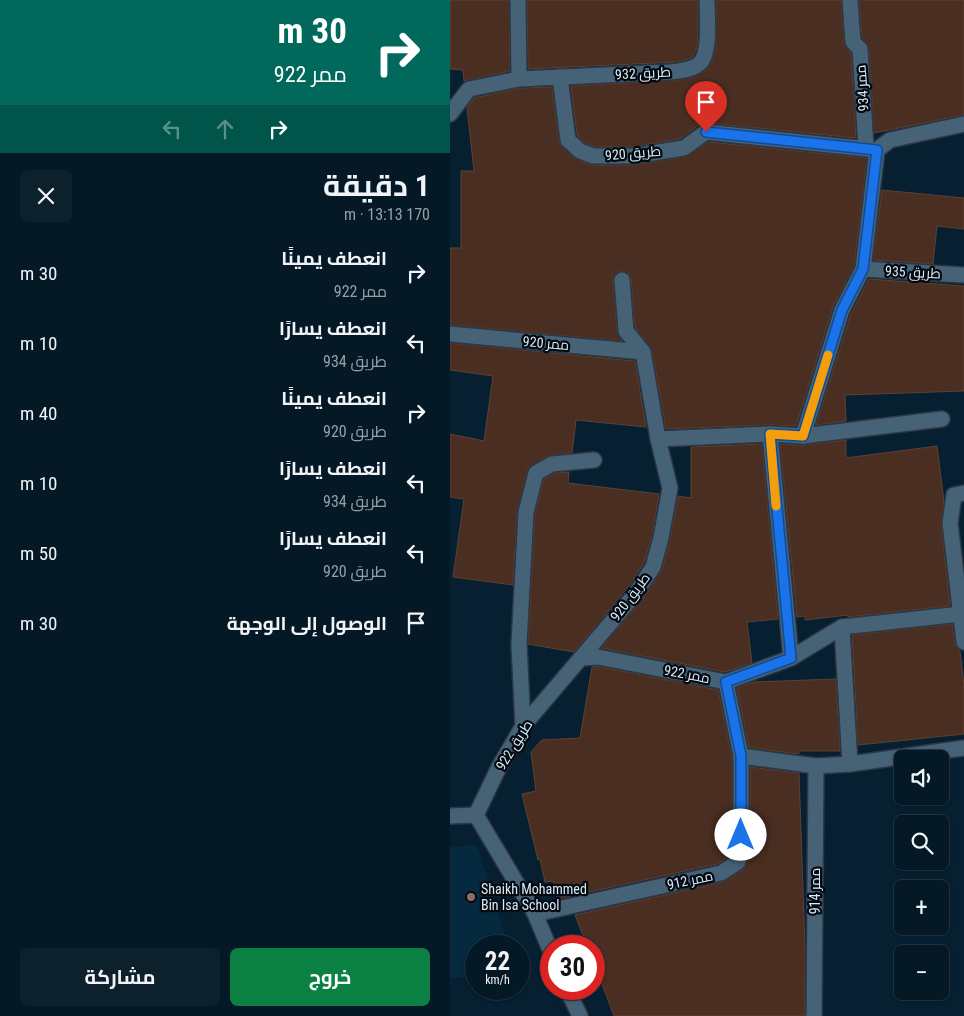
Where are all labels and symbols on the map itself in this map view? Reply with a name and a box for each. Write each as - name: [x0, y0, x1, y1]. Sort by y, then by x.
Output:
- street label: طريق 932: [615, 64, 671, 83]
- street label: ممر 934: [852, 64, 872, 112]
- pin: [685, 81, 727, 132]
- street label: طريق 920: [604, 143, 662, 164]
- street label: طريق 935: [885, 263, 941, 282]
- street label: ممر 920: [522, 333, 570, 353]
- street label: طريق 920: [607, 570, 654, 625]
- street label: ممر 922: [663, 662, 711, 686]
- street label: طريق 922: [492, 717, 536, 773]
- position arrow: [714, 808, 766, 860]
- street label: ممر 912: [666, 867, 714, 893]
- street label: ممر 914: [807, 868, 823, 914]
- place label: Shaikh Mohammed Bin Isa School: [481, 881, 587, 913]
- marker: Shaikh Mohammed Bin Isa School: [465, 891, 477, 903]
- speed limit sign: 30: [540, 935, 605, 1000]

